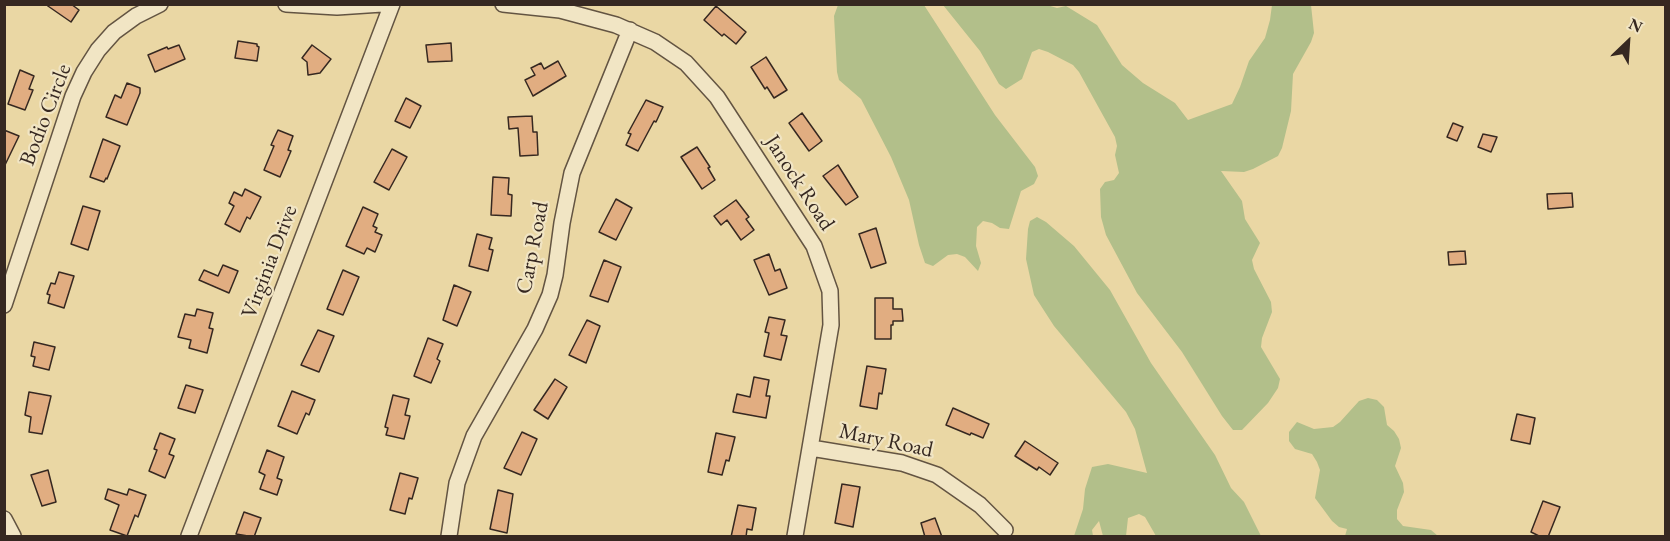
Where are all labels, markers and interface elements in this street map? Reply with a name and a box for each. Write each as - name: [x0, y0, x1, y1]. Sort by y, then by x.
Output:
- north arrow: [1598, 12, 1658, 72]
- text: N: [1626, 13, 1646, 37]
- street label: Bodio Circle: [15, 60, 77, 170]
- street label: Janock Road: [758, 130, 840, 236]
- street label: Carp Road: [511, 200, 555, 296]
- street label: Virginia Drive: [236, 202, 304, 322]
- street label: Mary Road: [837, 418, 935, 464]

